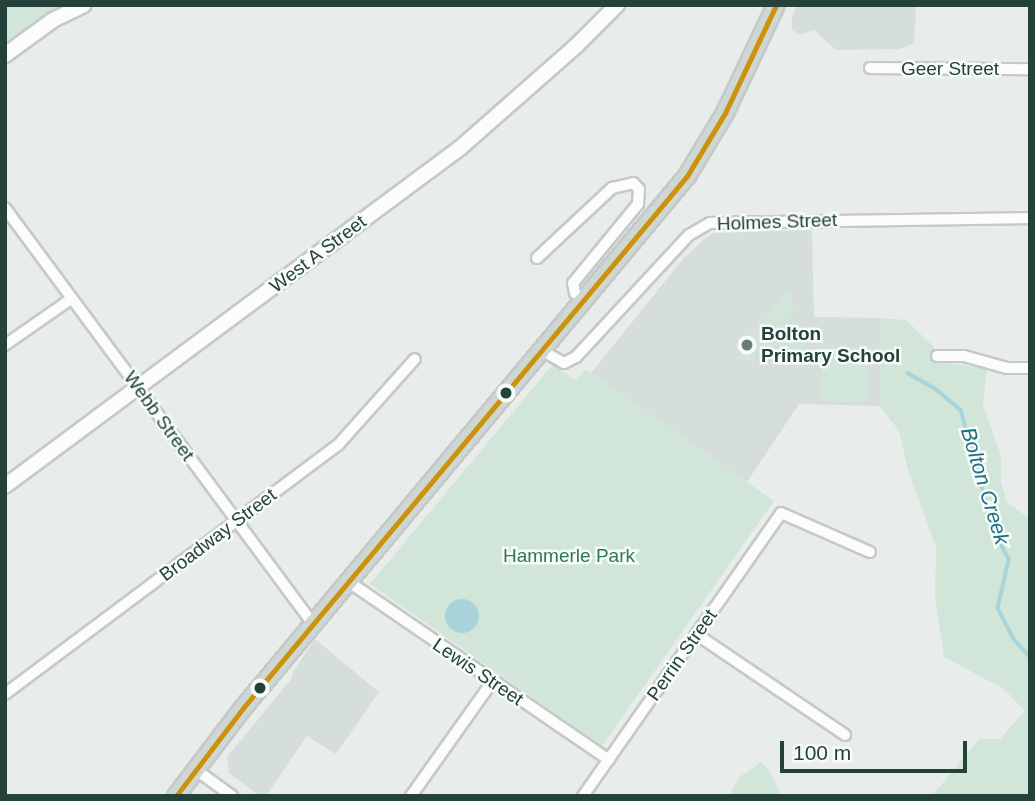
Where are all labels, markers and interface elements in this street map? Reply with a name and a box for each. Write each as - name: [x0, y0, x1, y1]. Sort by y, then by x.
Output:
- street label: Geer Street: [901, 58, 999, 80]
- street label: Holmes Street: [716, 209, 838, 235]
- street label: West A Street: [264, 210, 372, 298]
- place label: Bolton Primary School: [761, 323, 900, 367]
- marker: Bolton Primary School: [739, 337, 755, 353]
- street label: Webb Street: [119, 367, 199, 465]
- unlabelled marker: [499, 386, 513, 400]
- water label: Bolton Creek: [955, 424, 1015, 548]
- street label: Broadway Street: [155, 484, 281, 586]
- park label: Hammerle Park: [503, 545, 635, 567]
- street label: Perrin Street: [642, 605, 722, 705]
- street label: Lewis Street: [428, 633, 528, 711]
- unlabelled marker: [253, 681, 267, 695]
- scale bar: [783, 728, 970, 772]
- text: 100 m: [793, 741, 851, 764]

